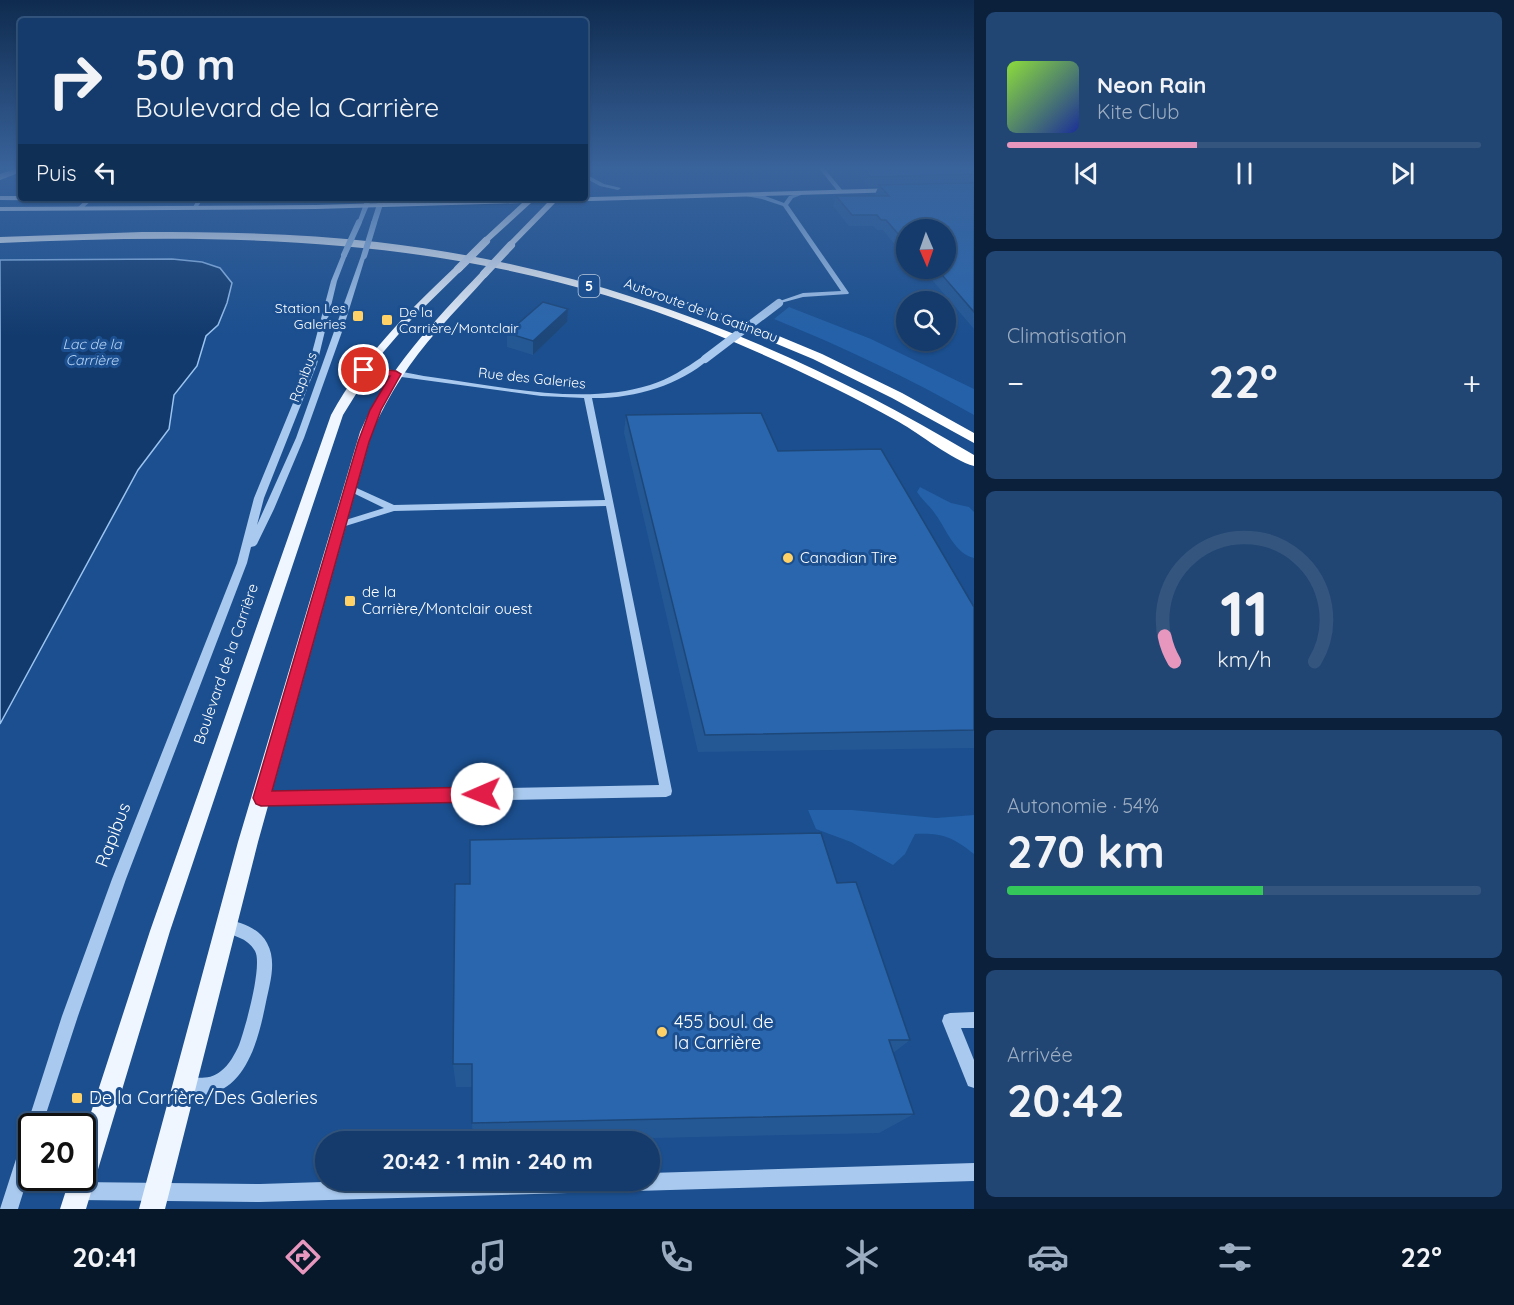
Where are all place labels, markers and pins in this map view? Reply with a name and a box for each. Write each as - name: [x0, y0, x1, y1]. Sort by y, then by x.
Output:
- place label: Station Les Galeries: [275, 299, 346, 333]
- place label: De la Carrière/Montclair: [399, 303, 519, 337]
- marker: Station Les Galeries: [351, 309, 365, 323]
- marker: De la Carrière/Montclair: [380, 313, 394, 327]
- pin: [338, 344, 389, 395]
- place label: Canadian Tire: [800, 548, 897, 567]
- marker: Canadian Tire: [781, 551, 795, 565]
- place label: de la Carrière/Montclair ouest: [362, 582, 533, 618]
- marker: de la Carrière/Montclair ouest: [343, 594, 357, 608]
- place label: 455 boul. de la Carrière: [674, 1010, 774, 1054]
- marker: 455 boul. de la Carrière: [655, 1025, 669, 1039]
- place label: De la Carrière/Des Galeries: [89, 1086, 318, 1109]
- marker: De la Carrière/Des Galeries: [70, 1091, 84, 1105]

